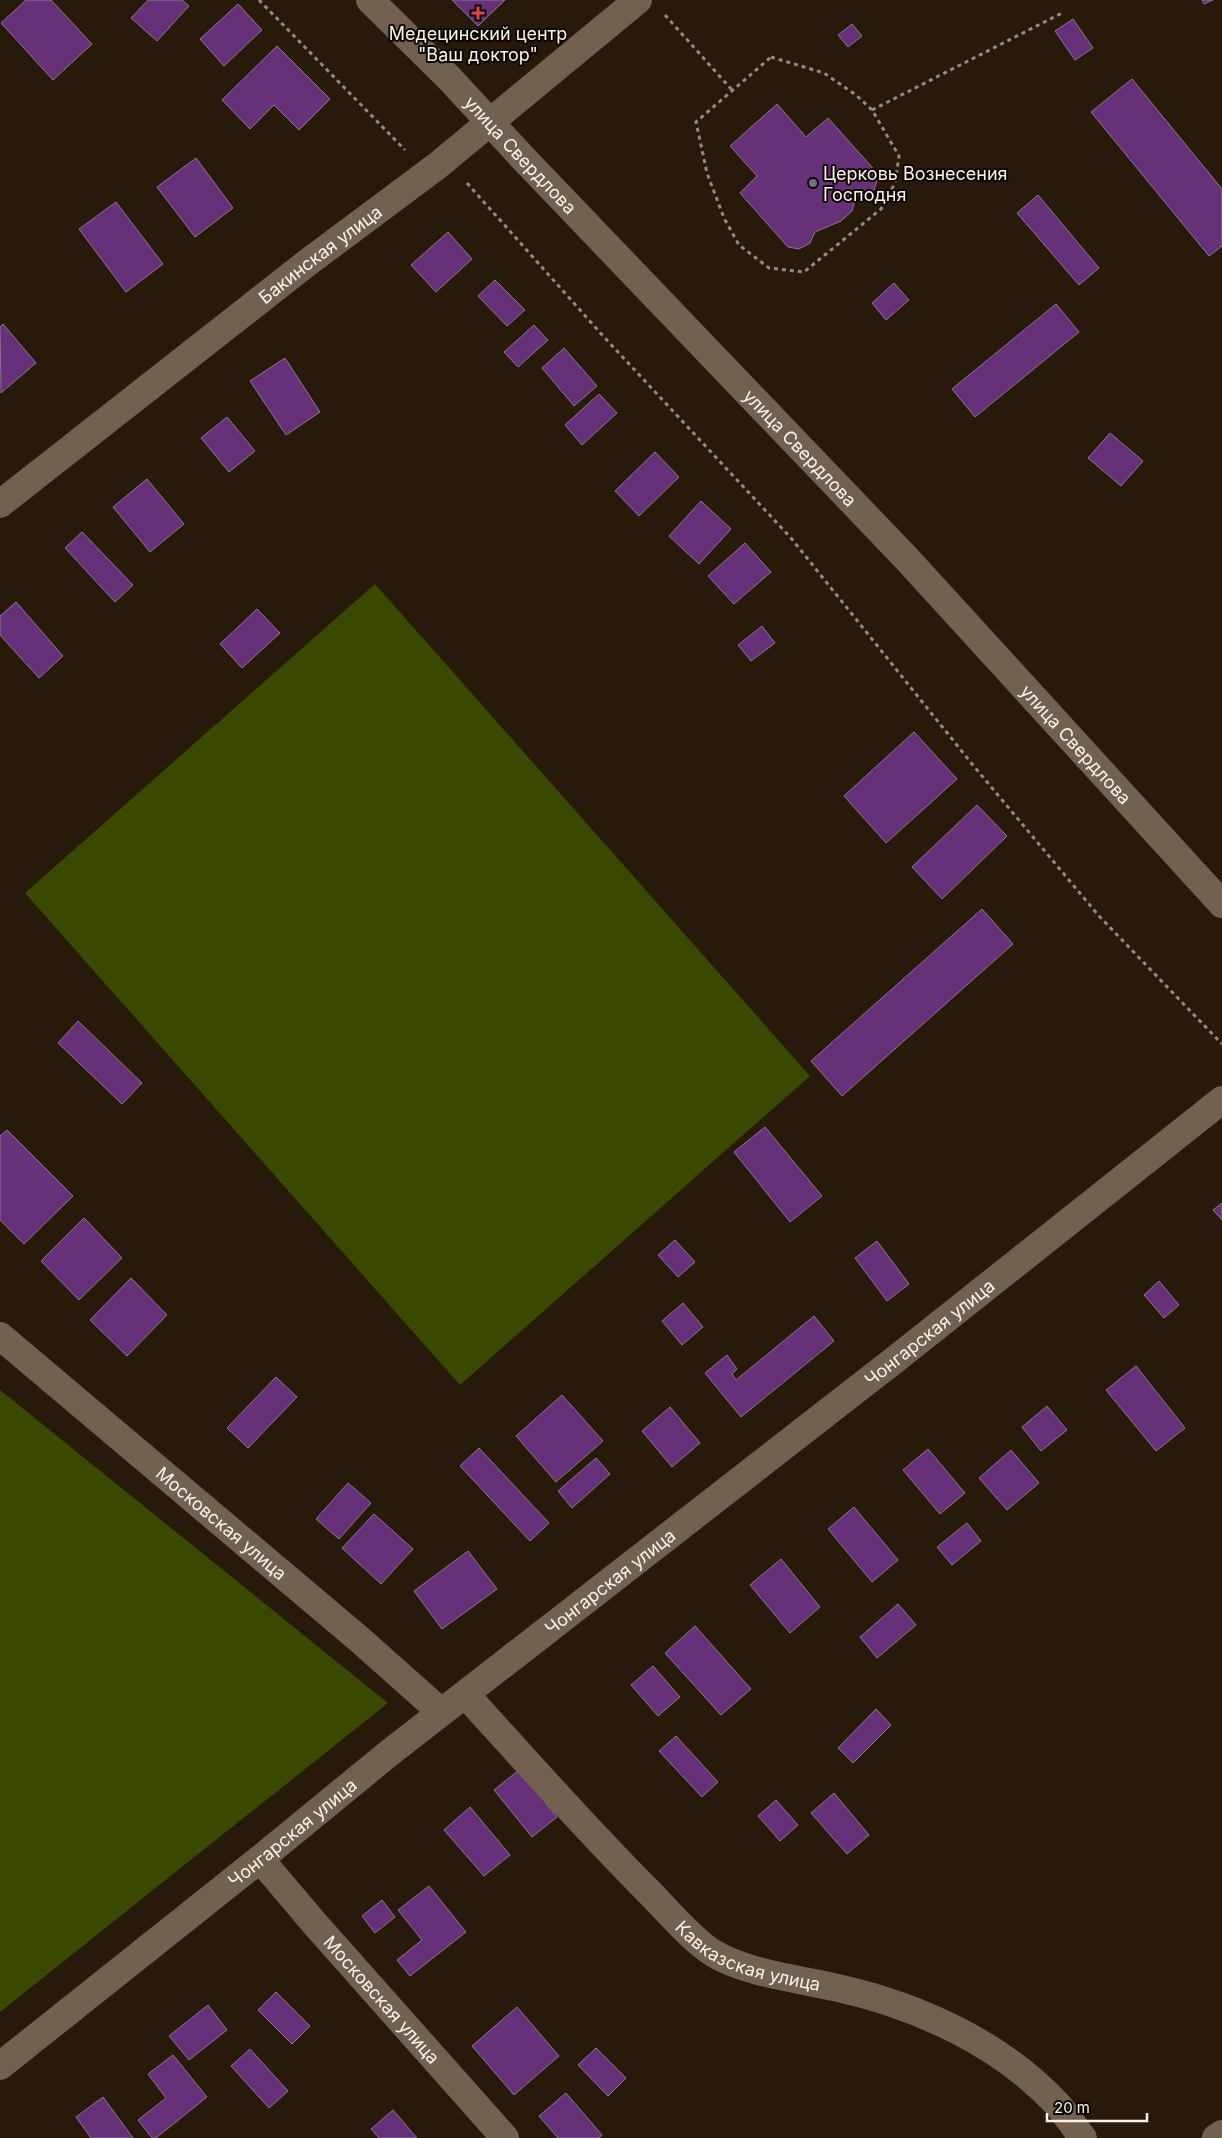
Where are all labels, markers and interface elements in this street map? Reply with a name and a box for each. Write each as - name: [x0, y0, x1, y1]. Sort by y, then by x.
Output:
- marker: Медецинский центр "Ваш доктор": [471, 6, 485, 20]
- place label: Медецинский центр "Ваш доктор": [389, 23, 567, 65]
- street label: улица Свердлова: [460, 91, 581, 218]
- place label: Церковь Вознесения Господня: [823, 163, 1008, 205]
- marker: Церковь Вознесения Господня: [807, 177, 819, 189]
- street label: Бакинская улица: [254, 201, 386, 308]
- street label: улица Свердлова: [740, 385, 861, 510]
- street label: улица Свердлова: [1016, 680, 1136, 808]
- street label: Чонгарская улица: [860, 1275, 998, 1390]
- street label: Московская улица: [152, 1462, 291, 1584]
- street label: Чонгарская улица: [540, 1524, 679, 1639]
- street label: Чонгарская улица: [224, 1774, 361, 1891]
- street label: Кавказская улица: [672, 1916, 822, 1994]
- street label: Московская улица: [320, 1931, 444, 2068]
- scale bar: [1047, 2090, 1147, 2122]
- text: 20 m: [1054, 2098, 1090, 2117]

